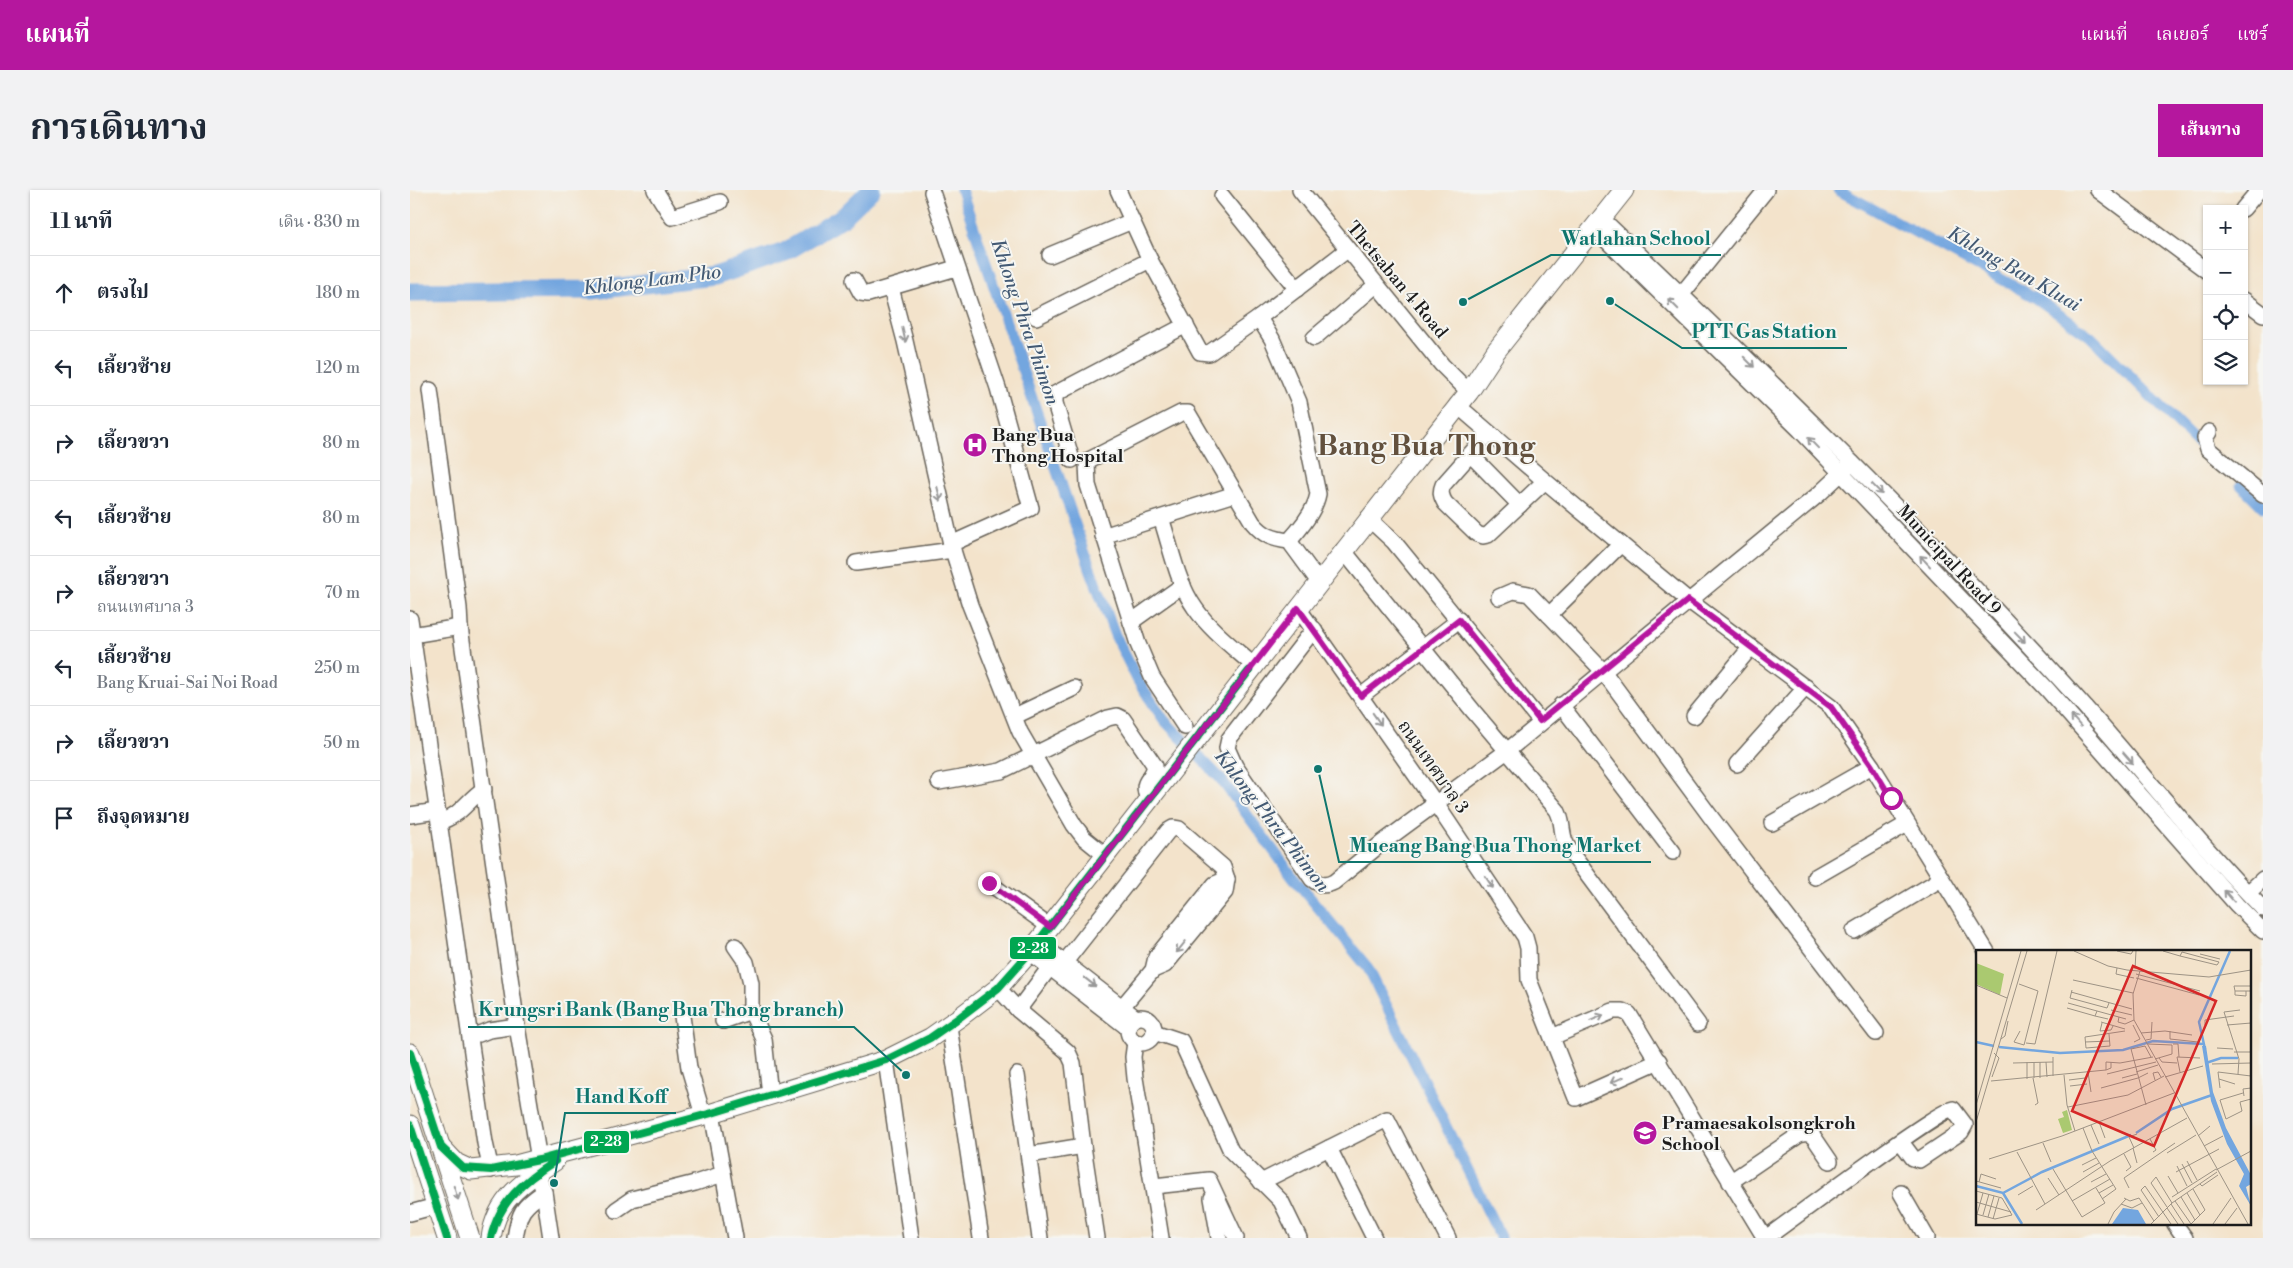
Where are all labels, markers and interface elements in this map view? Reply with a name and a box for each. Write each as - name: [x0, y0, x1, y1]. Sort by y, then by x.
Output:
- text: แผนที่: [25, 20, 90, 50]
- text: แผนที่: [2080, 23, 2128, 46]
- text: เลเยอร์: [2156, 23, 2209, 46]
- text: แชร์: [2237, 23, 2268, 46]
- button: เส้นทาง: [2158, 104, 2263, 157]
- text: การเดินทาง: [30, 107, 208, 150]
- map controls: [2203, 205, 2248, 385]
- button: +: [2203, 205, 2248, 250]
- text: 11 นาที: [50, 209, 113, 235]
- text: เดิน · 830 m: [278, 212, 360, 232]
- street label: Thetsaban 4 Road: [1341, 217, 1453, 344]
- callout: Watlahan School: [1551, 221, 1721, 255]
- water label: Khlong Ban Kluai: [1943, 221, 2085, 317]
- text: Watlahan School: [1560, 227, 1711, 251]
- water label: Khlong Phra Phimon: [985, 236, 1065, 409]
- button: −: [2203, 250, 2248, 295]
- water label: Khlong Lam Pho: [582, 260, 722, 300]
- icon: ahead: [50, 279, 78, 307]
- text: ตรงไป: [97, 280, 149, 304]
- text: 180 m: [316, 283, 360, 303]
- button: locate: [2203, 295, 2248, 340]
- one-way arrow: [1667, 297, 1679, 310]
- callout: PTT Gas Station: [1682, 314, 1847, 348]
- text: PTT Gas Station: [1691, 320, 1837, 344]
- one-way arrow: [900, 327, 909, 343]
- button: layers: [2203, 340, 2248, 385]
- icon: left: [50, 354, 78, 382]
- text: เลี้ยวซ้าย: [97, 355, 171, 379]
- one-way arrow: [1743, 356, 1755, 368]
- text: 120 m: [316, 358, 360, 378]
- place label: Bang Bua Thong Hospital: [992, 424, 1124, 468]
- icon: right: [50, 429, 78, 457]
- district label: Bang Bua Thong: [1317, 429, 1536, 464]
- text: เลี้ยวขวา: [97, 430, 169, 454]
- hospital icon: Bang Bua Thong Hospital: [962, 432, 988, 458]
- text: 80 m: [322, 433, 360, 453]
- one-way arrow: [1806, 437, 1819, 449]
- one-way arrow: [1871, 483, 1883, 495]
- one-way arrow: [935, 485, 944, 501]
- street label: Municipal Road 9: [1892, 500, 2006, 620]
- icon: left: [50, 504, 78, 532]
- text: เลี้ยวซ้าย: [97, 505, 171, 529]
- text: 80 m: [322, 508, 360, 528]
- one-way arrow: [1919, 554, 1931, 567]
- text: เลี้ยวขวา: [97, 567, 169, 591]
- icon: right: [50, 579, 78, 607]
- text: 70 m: [324, 583, 360, 603]
- text: ถนนเทศบาล 3: [97, 597, 194, 617]
- one-way arrow: [2013, 630, 2025, 642]
- text: เลี้ยวซ้าย: [97, 645, 171, 669]
- icon: left: [50, 654, 78, 682]
- text: 250 m: [314, 658, 360, 678]
- text: Bang Kruai-Sai Noi Road: [97, 673, 278, 693]
- one-way arrow: [1372, 712, 1382, 726]
- one-way arrow: [2070, 715, 2082, 728]
- street label: ถนนเทศบาล 3: [1392, 716, 1474, 818]
- icon: right: [50, 729, 78, 757]
- text: เลี้ยวขวา: [97, 730, 169, 754]
- text: 50 m: [323, 733, 360, 753]
- water label: Khlong Phra Phimon: [1209, 745, 1335, 897]
- one-way arrow: [2122, 751, 2134, 764]
- route start: [1880, 787, 1903, 810]
- icon: arrive: [50, 804, 78, 832]
- text: ถึงจุดหมาย: [97, 805, 190, 829]
- callout: Mueang Bang Bua Thong Market: [1339, 828, 1651, 862]
- text: Mueang Bang Bua Thong Market: [1349, 834, 1641, 858]
- route end: [978, 872, 1001, 895]
- one-way arrow: [1484, 875, 1494, 889]
- one-way arrow: [2223, 890, 2235, 903]
- line badge: 2-28: [1009, 936, 1057, 960]
- text: 2-28: [1017, 940, 1049, 958]
- one-way arrow: [1175, 940, 1186, 953]
- inset map: [1976, 950, 2250, 1226]
- one-way arrow: [1083, 977, 1096, 988]
- callout: Krungsri Bank (Bang Bua Thong branch): [468, 993, 854, 1027]
- text: Krungsri Bank (Bang Bua Thong branch): [478, 998, 844, 1022]
- one-way arrow: [1589, 1013, 1604, 1022]
- one-way arrow: [1610, 1075, 1625, 1085]
- callout: Hand Koff: [565, 1079, 676, 1113]
- text: Hand Koff: [575, 1085, 669, 1109]
- place label: Pramaesakolsongkroh School: [1662, 1112, 1856, 1156]
- school or university icon: Pramaesakolsongkroh School: [1632, 1120, 1658, 1146]
- line badge: 2-28: [583, 1130, 630, 1154]
- text: 2-28: [590, 1133, 622, 1151]
- one-way arrow: [452, 1184, 461, 1200]

